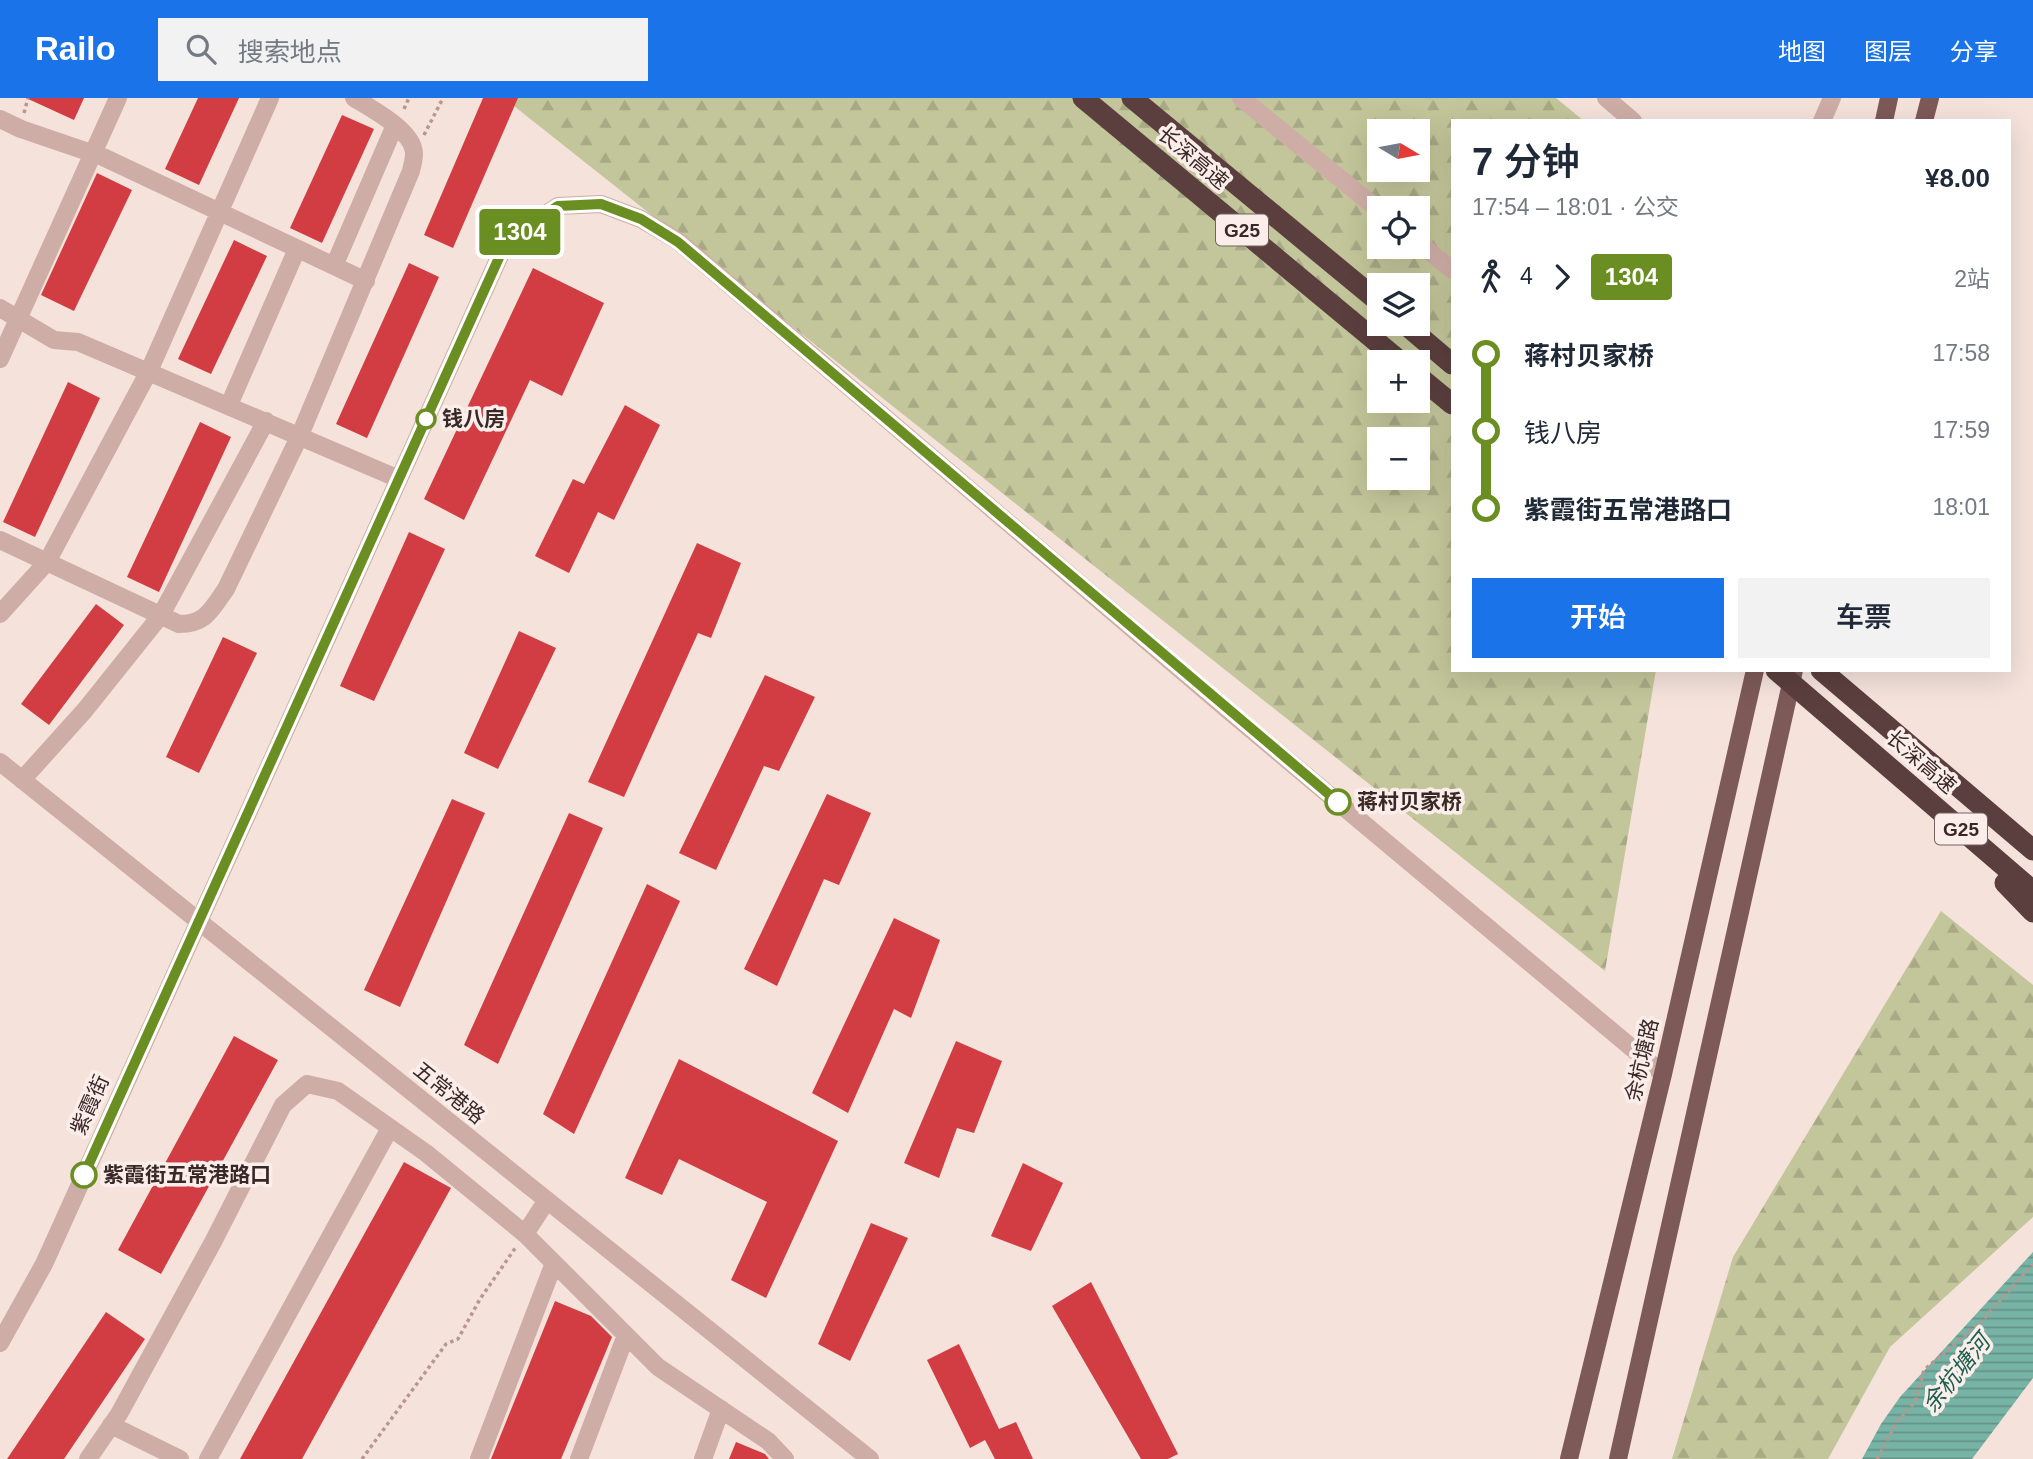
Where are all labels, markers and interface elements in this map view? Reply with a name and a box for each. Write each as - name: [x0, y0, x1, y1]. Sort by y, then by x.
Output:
- search box: [158, 18, 648, 81]
- text: Railo: [35, 30, 116, 67]
- icon: search: [182, 30, 220, 68]
- text: 搜索地点: [238, 37, 342, 67]
- text: 地图: [1778, 38, 1826, 65]
- text: 图层: [1864, 38, 1912, 65]
- text: 分享: [1950, 38, 1998, 65]
- north arrow: [1367, 119, 1430, 182]
- map controls: [1367, 119, 1430, 490]
- street label: 长深高速: [1154, 122, 1233, 193]
- text: 7 分钟: [1472, 141, 1580, 183]
- text: ¥8.00: [1925, 163, 1990, 193]
- text: 17:54 – 18:01 · 公交: [1472, 194, 1679, 220]
- button: locate: [1367, 196, 1430, 259]
- line badge: 1304: [471, 209, 569, 255]
- road number: G25: [1216, 214, 1268, 246]
- text: 1304: [493, 218, 547, 245]
- icon: walk: [1472, 258, 1510, 296]
- icon: forward: [1543, 258, 1581, 296]
- text: 4: [1520, 263, 1533, 289]
- text: 1304: [1605, 263, 1658, 290]
- text: 2站: [1954, 266, 1990, 292]
- button: layers: [1367, 273, 1430, 336]
- text: 17:58: [1932, 340, 1990, 366]
- text: 蒋村贝家桥: [1524, 341, 1654, 371]
- button: +: [1367, 350, 1430, 413]
- place label: 钱八房: [442, 407, 505, 430]
- marker: 钱八房: [416, 409, 436, 429]
- text: 17:59: [1932, 417, 1990, 443]
- text: 钱八房: [1524, 418, 1602, 448]
- button: −: [1367, 427, 1430, 490]
- text: 18:01: [1932, 494, 1990, 520]
- text: 紫霞街五常港路口: [1524, 495, 1732, 525]
- button: 开始: [1472, 578, 1724, 658]
- button: 车票: [1738, 578, 1990, 658]
- street label: 长深高速: [1882, 725, 1961, 798]
- marker: 蒋村贝家桥: [1325, 789, 1351, 815]
- place label: 蒋村贝家桥: [1357, 790, 1462, 813]
- road number: G25: [1935, 814, 1987, 844]
- street label: 余杭塘路: [1621, 1016, 1662, 1103]
- street label: 五常港路: [409, 1057, 489, 1128]
- street label: 紫霞街: [66, 1071, 113, 1138]
- marker: 紫霞街五常港路口: [71, 1162, 97, 1188]
- place label: 紫霞街五常港路口: [103, 1163, 271, 1186]
- water label: 余杭塘河: [1917, 1326, 1998, 1417]

